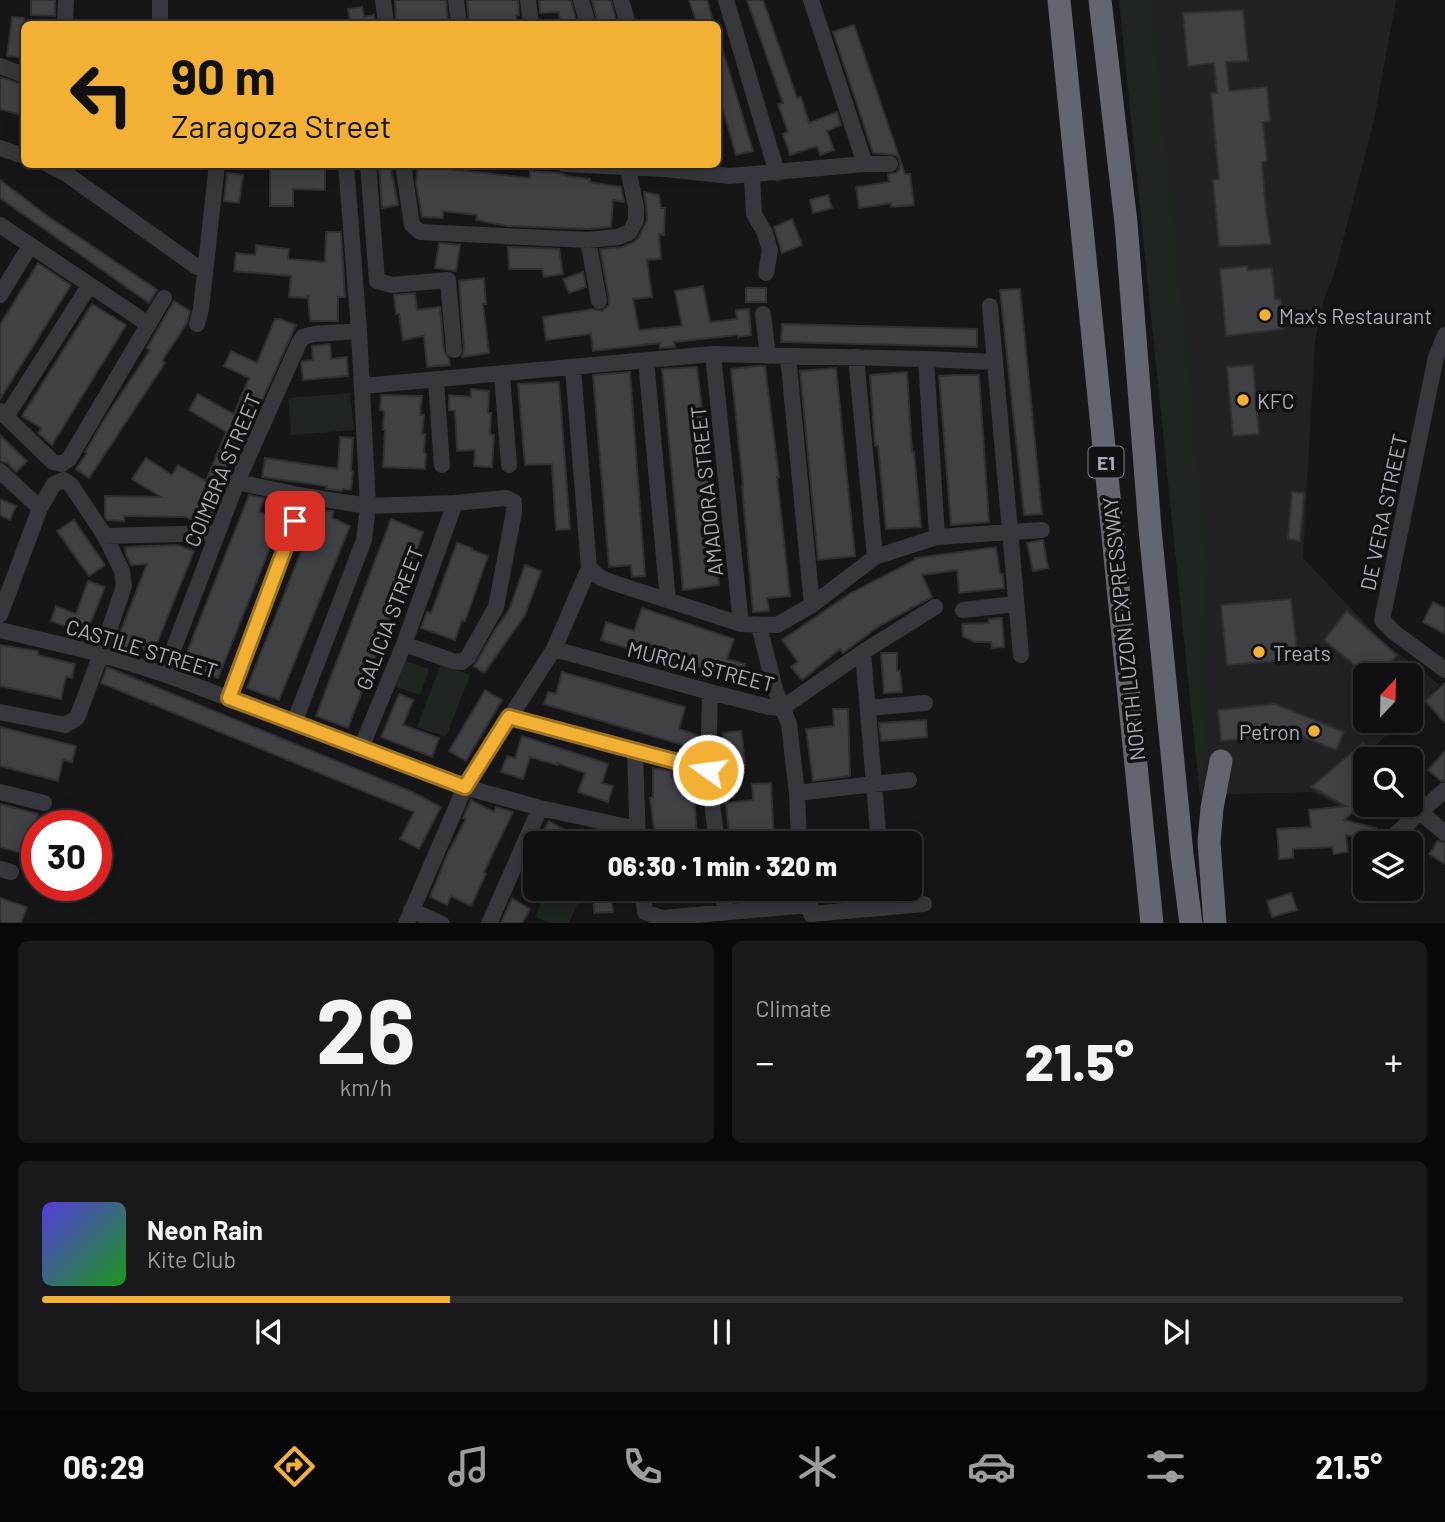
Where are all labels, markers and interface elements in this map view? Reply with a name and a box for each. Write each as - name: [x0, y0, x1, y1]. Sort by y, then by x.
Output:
- text: 90 m: [171, 46, 276, 105]
- icon: left: [56, 49, 147, 140]
- text: Zaragoza Street: [171, 106, 392, 144]
- place label: Max's Restaurant: [1279, 303, 1432, 328]
- marker: Max's Restaurant: [1257, 307, 1273, 323]
- place label: KFC: [1257, 388, 1294, 413]
- street label: COIMBRA STREET: [178, 390, 266, 550]
- marker: KFC: [1235, 392, 1251, 408]
- street label: AMADORA STREET: [685, 405, 727, 577]
- street label: DE VERA STREET: [1354, 431, 1412, 592]
- road number: E1: [1088, 446, 1124, 477]
- pin: [265, 491, 325, 551]
- street label: NORTH LUZON EXPRESSWAY: [1097, 496, 1149, 762]
- icon: arrive: [276, 502, 314, 540]
- street label: GALICIA STREET: [350, 542, 428, 693]
- street label: CASTILE STREET: [63, 613, 221, 683]
- street label: MURCIA STREET: [625, 636, 777, 696]
- place label: Treats: [1273, 640, 1331, 665]
- marker: Treats: [1251, 644, 1267, 660]
- north arrow: [1353, 663, 1423, 733]
- map controls: [1353, 663, 1423, 901]
- place label: Petron: [1239, 719, 1300, 744]
- marker: Petron: [1306, 723, 1322, 739]
- position arrow: [671, 733, 745, 807]
- button: search: [1353, 747, 1423, 817]
- speed limit sign: 30: [21, 810, 112, 901]
- button: layers: [1353, 831, 1423, 901]
- text: 06:30 · 1 min · 320 m: [608, 850, 837, 881]
- text: 26: [316, 973, 416, 1082]
- text: Climate: [756, 994, 832, 1022]
- text: 21.5°: [1024, 1029, 1134, 1091]
- text: −: [756, 1038, 775, 1084]
- text: +: [1384, 1038, 1403, 1084]
- text: km/h: [340, 1073, 392, 1101]
- text: Neon Rain: [147, 1214, 263, 1245]
- text: Kite Club: [147, 1245, 236, 1273]
- icon: previous: [250, 1313, 288, 1351]
- icon: pause: [703, 1313, 741, 1351]
- icon: next: [1157, 1313, 1195, 1351]
- icon: directions: [270, 1442, 319, 1491]
- icon: music: [444, 1442, 493, 1491]
- icon: phone: [618, 1442, 667, 1491]
- icon: climate: [793, 1442, 842, 1491]
- icon: car: [967, 1442, 1016, 1491]
- icon: filters: [1141, 1442, 1190, 1491]
- text: 06:29: [63, 1447, 145, 1485]
- text: 21.5°: [1315, 1447, 1382, 1485]

